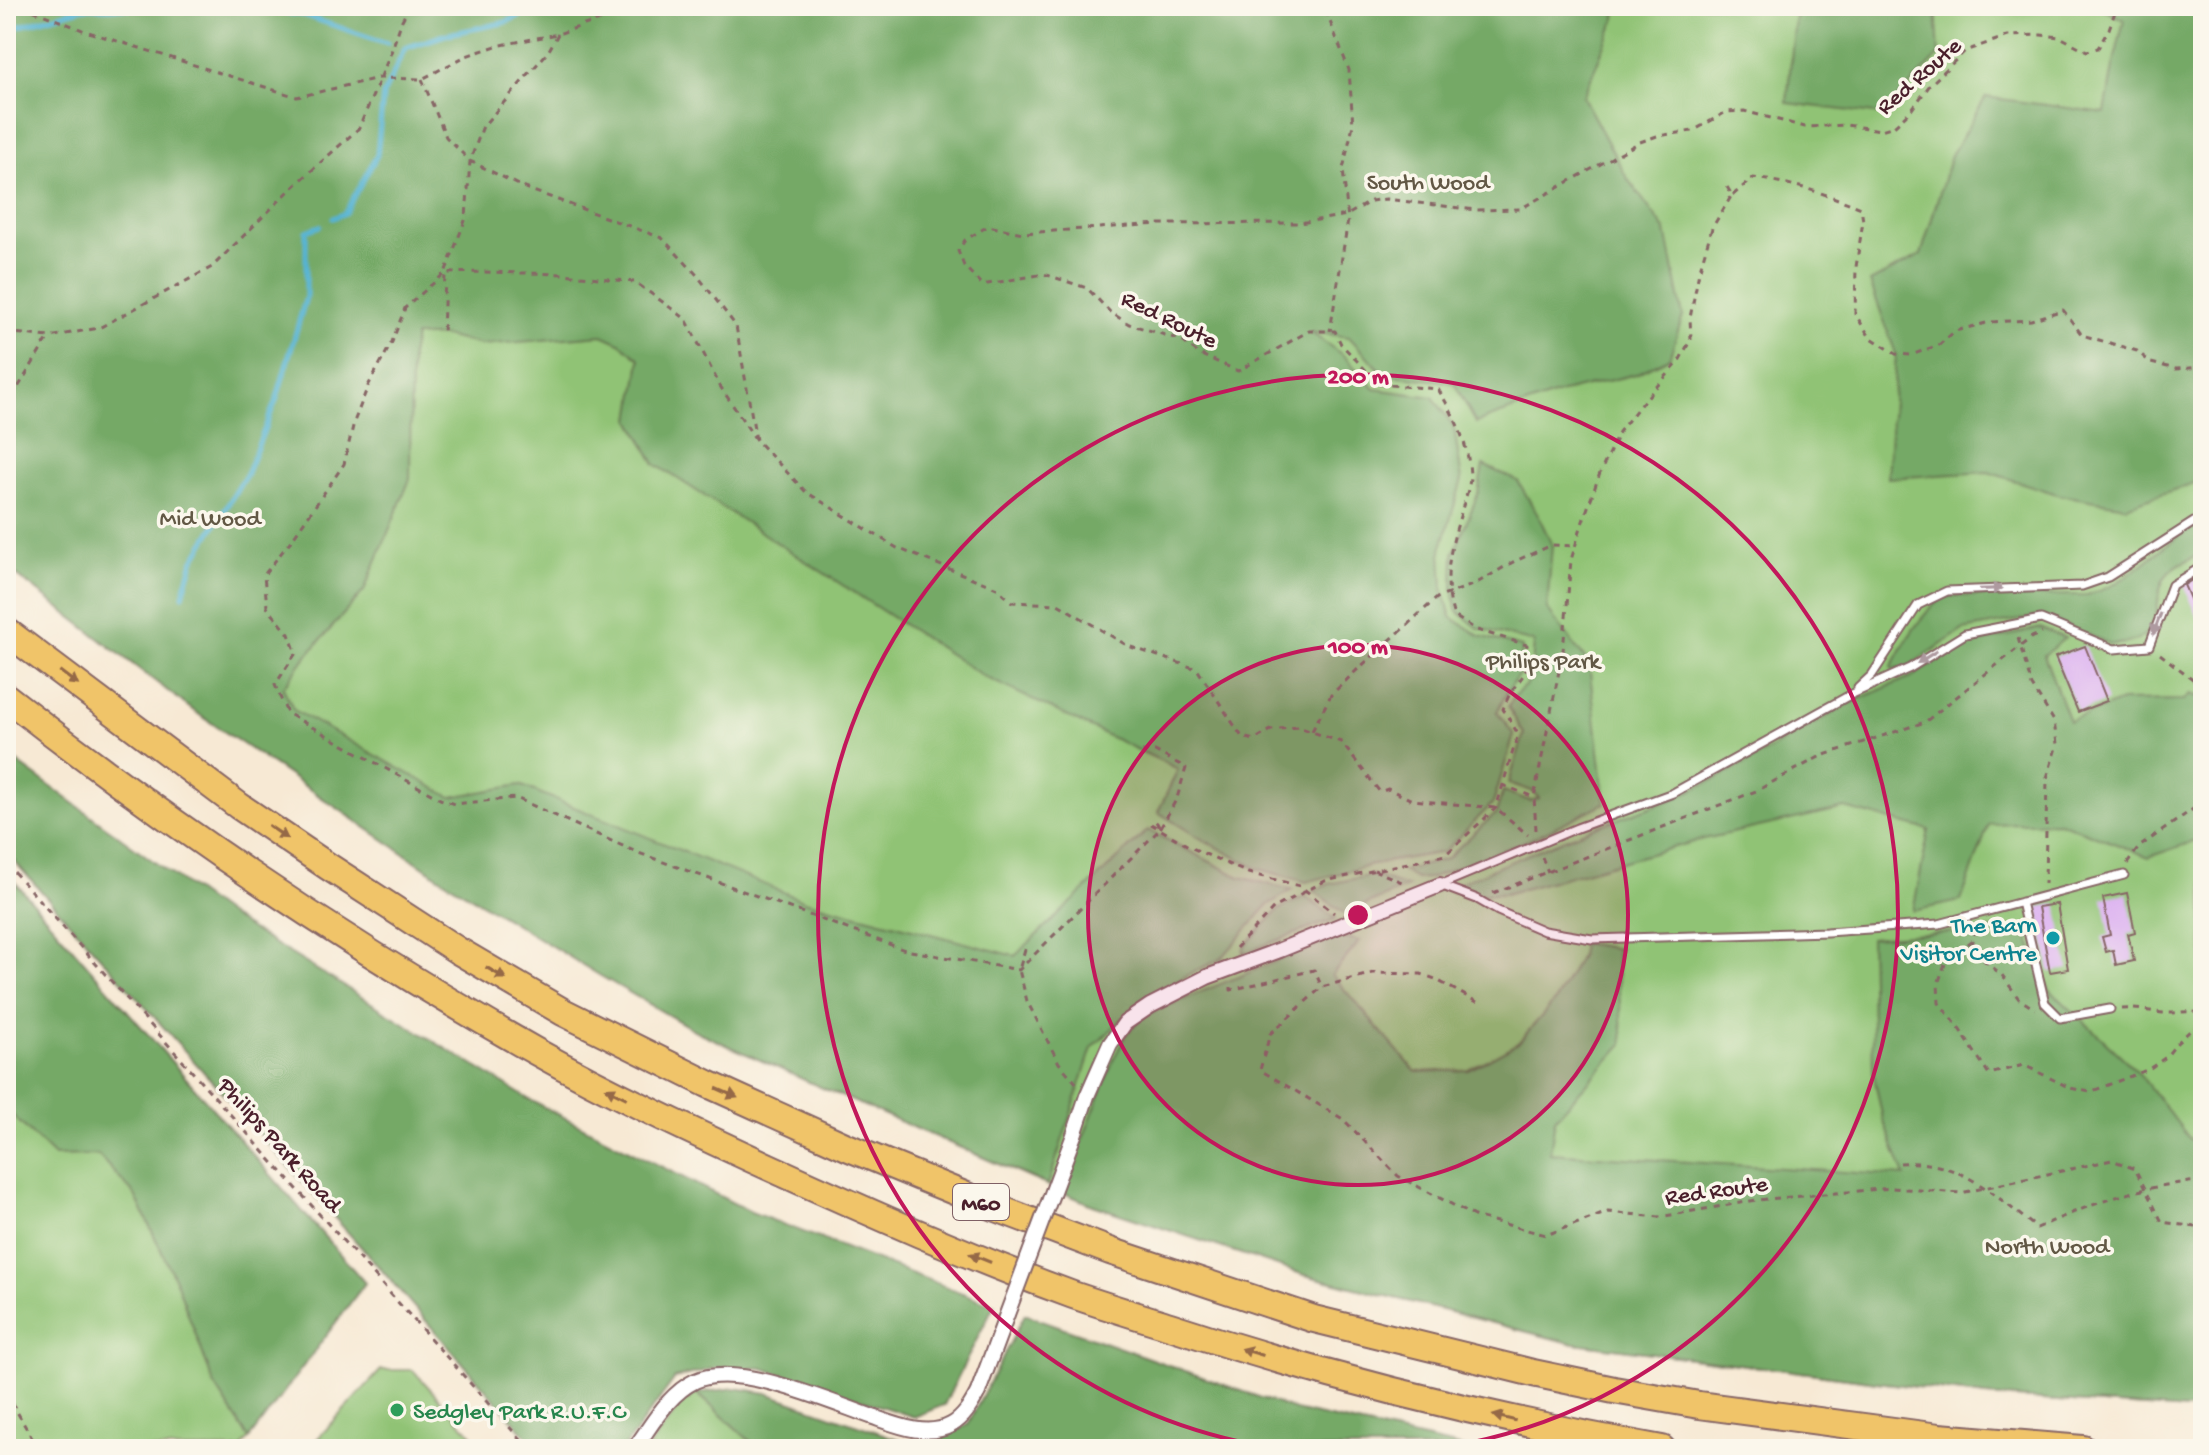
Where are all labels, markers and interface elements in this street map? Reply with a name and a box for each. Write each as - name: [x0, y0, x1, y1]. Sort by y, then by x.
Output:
- street label: Red Route: [1872, 32, 1969, 122]
- park label: South Wood: [1367, 170, 1491, 199]
- street label: Red Route: [1116, 285, 1222, 357]
- text: 200 m: [1327, 364, 1389, 393]
- park label: Mid Wood: [160, 506, 262, 535]
- one-way arrow: [1979, 583, 2004, 596]
- one-way arrow: [2151, 612, 2163, 636]
- text: 100 m: [1327, 634, 1388, 663]
- park label: Philips Park: [1485, 649, 1602, 678]
- one-way arrow: [1916, 650, 1938, 664]
- one-way arrow: [58, 669, 79, 685]
- one-way arrow: [267, 824, 288, 839]
- centre of rings: [1344, 901, 1372, 929]
- place label: The Barn Visitor Centre: [1900, 913, 2038, 970]
- marker: The Barn Visitor Centre: [2044, 929, 2062, 947]
- one-way arrow: [485, 966, 507, 980]
- street label: Philips Park Road: [209, 1072, 348, 1221]
- one-way arrow: [605, 1086, 627, 1100]
- one-way arrow: [715, 1086, 738, 1100]
- street label: Red Route: [1663, 1171, 1770, 1214]
- road number: M60: [953, 1184, 1009, 1220]
- park label: North Wood: [1985, 1234, 2111, 1263]
- one-way arrow: [968, 1251, 992, 1264]
- one-way arrow: [1240, 1345, 1264, 1358]
- place label: Sedgley Park R.U.F.C: [413, 1399, 627, 1428]
- marker: Sedgley Park R.U.F.C: [388, 1401, 406, 1419]
- one-way arrow: [1491, 1411, 1516, 1423]

